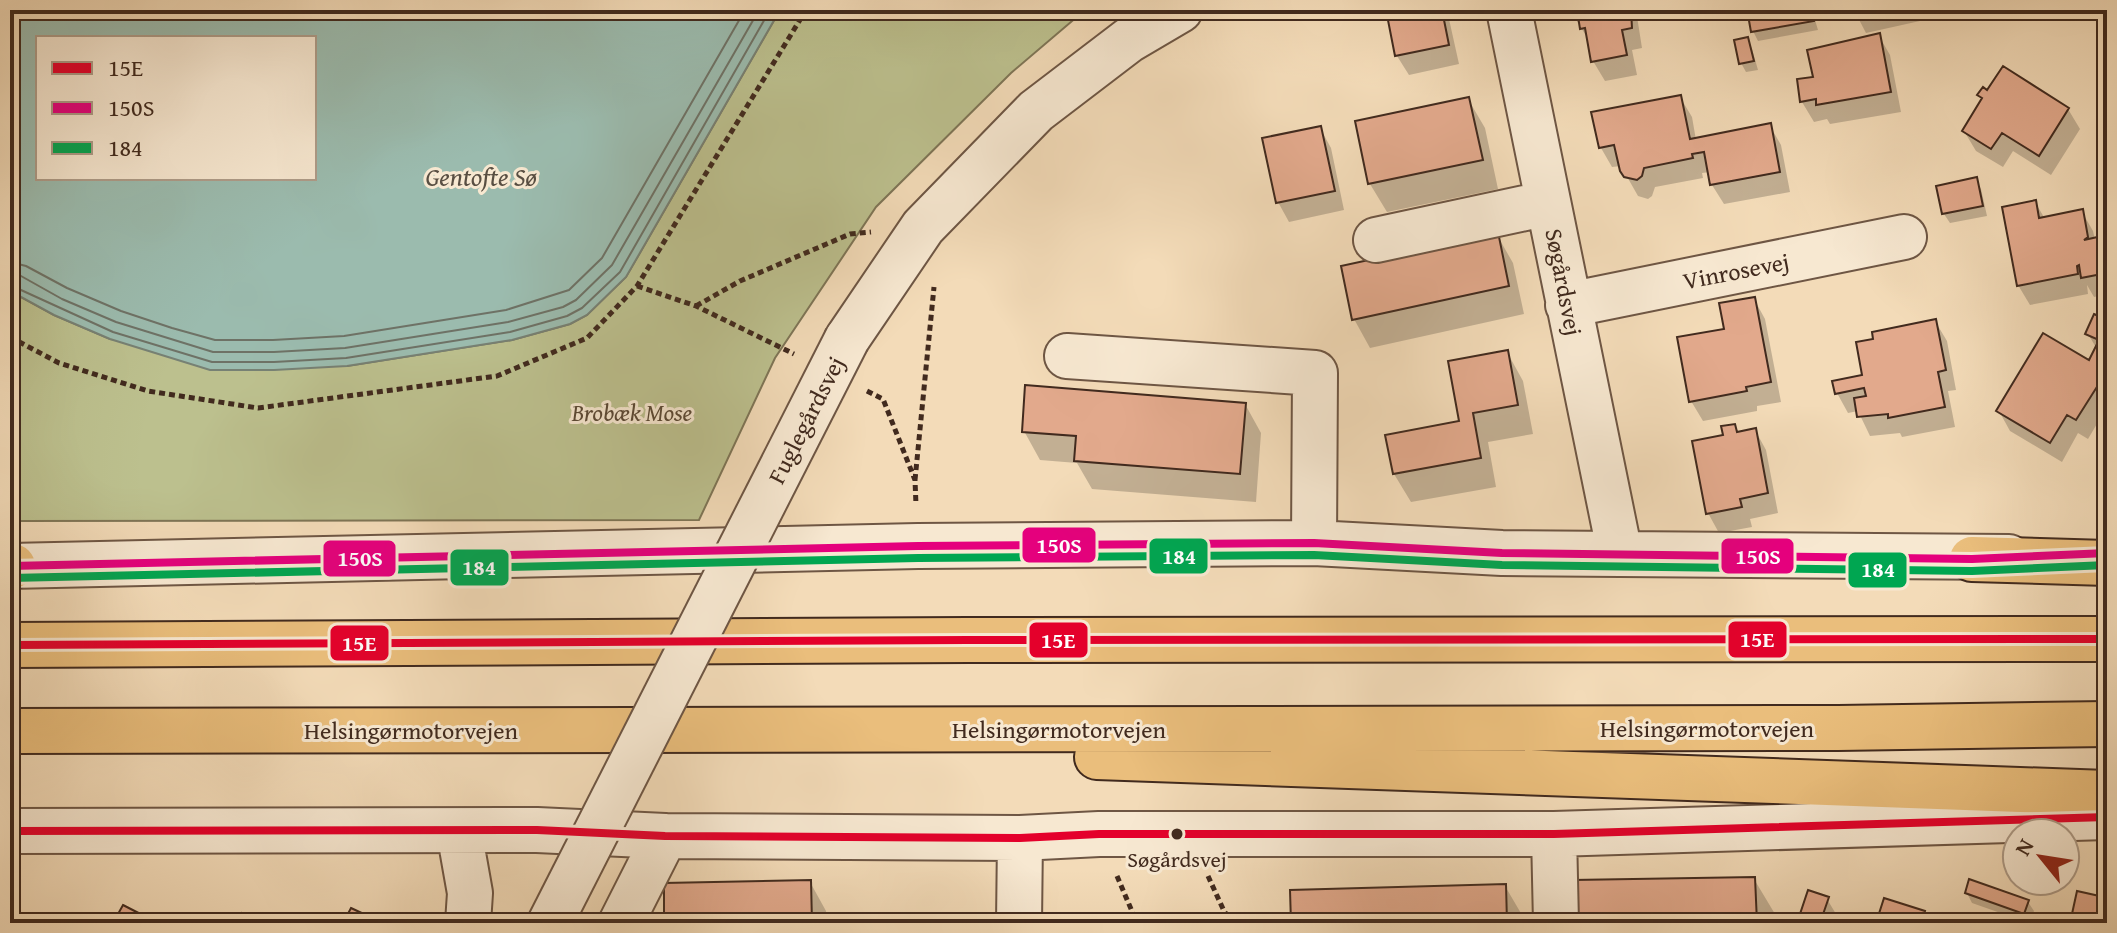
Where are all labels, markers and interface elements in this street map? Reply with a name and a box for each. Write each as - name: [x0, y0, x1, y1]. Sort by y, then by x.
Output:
- legend: [36, 36, 316, 180]
- text: 15E: [108, 50, 143, 85]
- text: 150S: [108, 90, 154, 125]
- text: 184: [108, 130, 143, 165]
- water label: Gentofte Sø: [425, 157, 537, 196]
- street label: Søgårdsvej: [1536, 225, 1592, 339]
- street label: Vinrosevej: [1680, 244, 1792, 298]
- street label: Fuglegårdsvej: [759, 350, 853, 490]
- park label: Brobæk Mose: [571, 395, 693, 430]
- line badge: 150S: [1021, 526, 1097, 564]
- text: 150S: [1036, 529, 1082, 561]
- line badge: 184: [1148, 537, 1209, 575]
- line badge: 150S: [1720, 537, 1795, 575]
- line badge: 150S: [322, 539, 397, 578]
- text: 184: [1162, 540, 1196, 572]
- text: 150S: [1735, 540, 1781, 572]
- text: 150S: [337, 542, 383, 574]
- line badge: 184: [449, 548, 510, 587]
- text: 184: [462, 551, 496, 583]
- line badge: 184: [1847, 551, 1908, 589]
- text: 184: [1861, 553, 1895, 585]
- line badge: 15E: [1727, 620, 1788, 659]
- line badge: 15E: [1028, 621, 1089, 659]
- text: 15E: [1740, 623, 1775, 655]
- line badge: 15E: [329, 624, 390, 662]
- text: 15E: [1041, 624, 1076, 656]
- text: 15E: [342, 627, 377, 659]
- street label: Helsingørmotorvejen: [1600, 711, 1815, 746]
- street label: Helsingørmotorvejen: [952, 712, 1167, 747]
- street label: Helsingørmotorvejen: [304, 713, 519, 748]
- north arrow: [2001, 817, 2081, 897]
- marker: Søgårdsvej: [1169, 826, 1185, 842]
- text: N: [2006, 832, 2041, 861]
- place label: Søgårdsvej: [1127, 843, 1227, 875]

